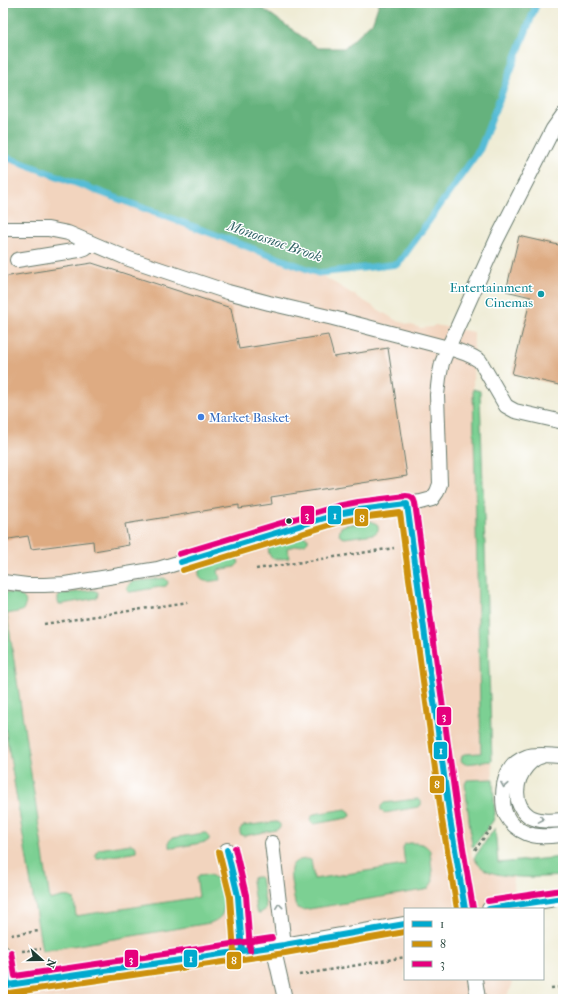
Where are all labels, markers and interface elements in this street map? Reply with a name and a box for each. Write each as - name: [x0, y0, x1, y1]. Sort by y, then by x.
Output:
- water label: Monoosnoc Brook: [224, 217, 324, 266]
- place label: Entertainment Cinemas: [450, 280, 533, 310]
- marker: Entertainment Cinemas: [536, 289, 546, 299]
- place label: Market Basket: [209, 410, 290, 425]
- marker: Market Basket: [196, 412, 206, 422]
- line badge: 3: [300, 505, 315, 525]
- line badge: 1: [327, 505, 342, 525]
- line badge: 8: [354, 508, 369, 527]
- text: 3: [305, 509, 310, 522]
- text: 1: [333, 509, 337, 522]
- text: 8: [359, 512, 365, 525]
- unlabelled marker: [284, 516, 294, 526]
- line badge: 3: [436, 706, 452, 726]
- text: 3: [442, 710, 447, 723]
- line badge: 1: [433, 741, 448, 760]
- text: 1: [439, 744, 443, 757]
- line badge: 8: [429, 775, 445, 794]
- text: 8: [434, 778, 440, 791]
- one-way arrow: [501, 781, 509, 788]
- one-way arrow: [537, 815, 544, 823]
- one-way arrow: [275, 903, 284, 909]
- legend: [404, 908, 544, 980]
- text: 1: [440, 917, 444, 931]
- text: 8: [440, 937, 446, 951]
- north arrow: [22, 940, 62, 980]
- line badge: 3: [124, 949, 139, 968]
- line badge: 1: [183, 949, 198, 968]
- line badge: 8: [226, 951, 242, 970]
- text: 1: [189, 952, 193, 965]
- text: 3: [129, 953, 134, 966]
- text: 8: [231, 954, 237, 967]
- text: N: [43, 957, 58, 970]
- text: 3: [440, 957, 445, 971]

